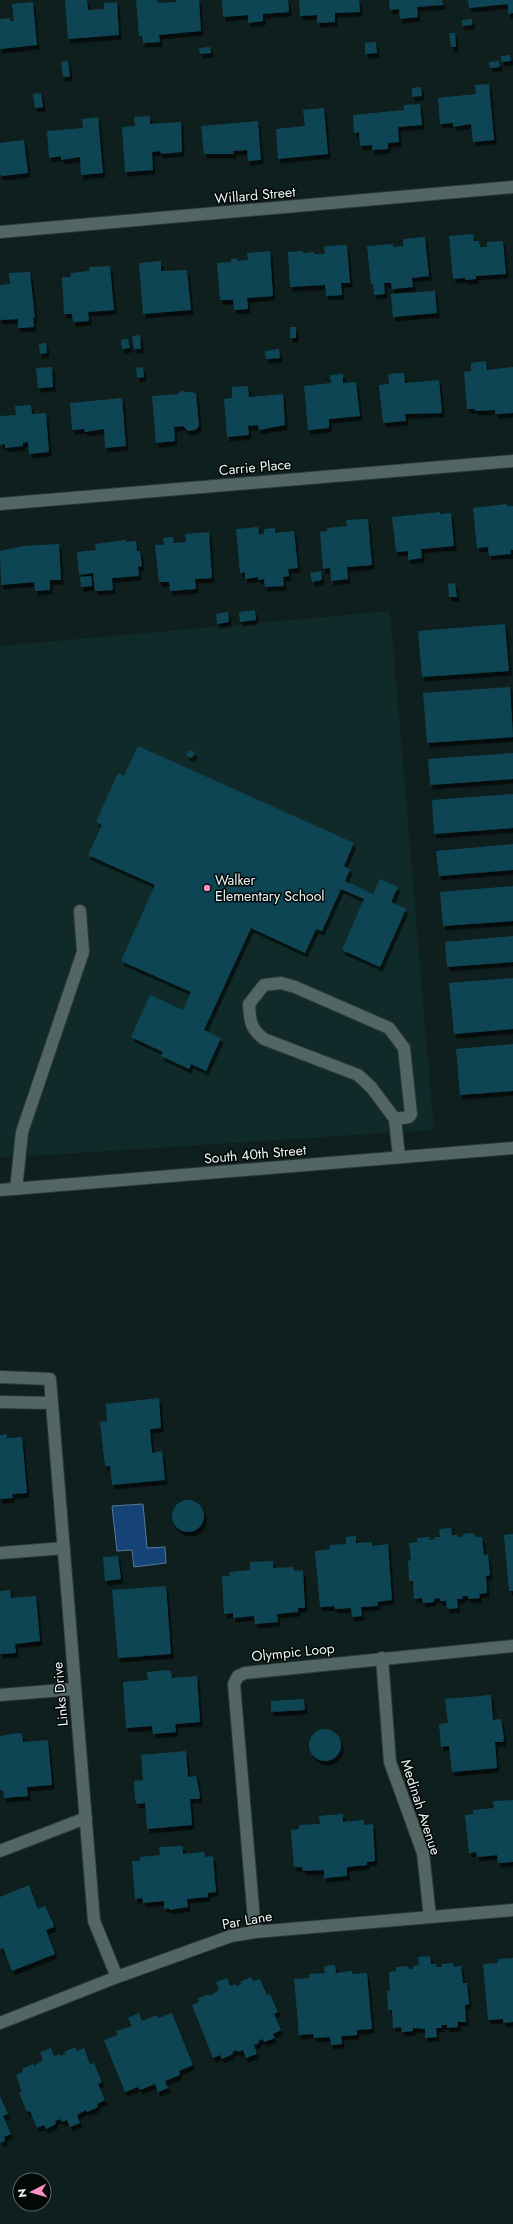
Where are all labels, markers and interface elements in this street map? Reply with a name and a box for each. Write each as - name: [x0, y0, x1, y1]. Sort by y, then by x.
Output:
- street label: Willard Street: [214, 181, 297, 208]
- street label: Carrie Place: [218, 454, 292, 480]
- place label: Walker Elementary School: [215, 870, 325, 906]
- marker: Walker Elementary School: [202, 883, 212, 893]
- street label: South 40th Street: [203, 1140, 308, 1168]
- street label: Olympic Loop: [250, 1638, 336, 1666]
- street label: Links Drive: [47, 1661, 73, 1727]
- street label: Medinah Avenue: [396, 1757, 446, 1857]
- street label: Par Lane: [220, 1906, 274, 1934]
- north arrow: [12, 2172, 52, 2212]
- text: N: [14, 2188, 30, 2198]

